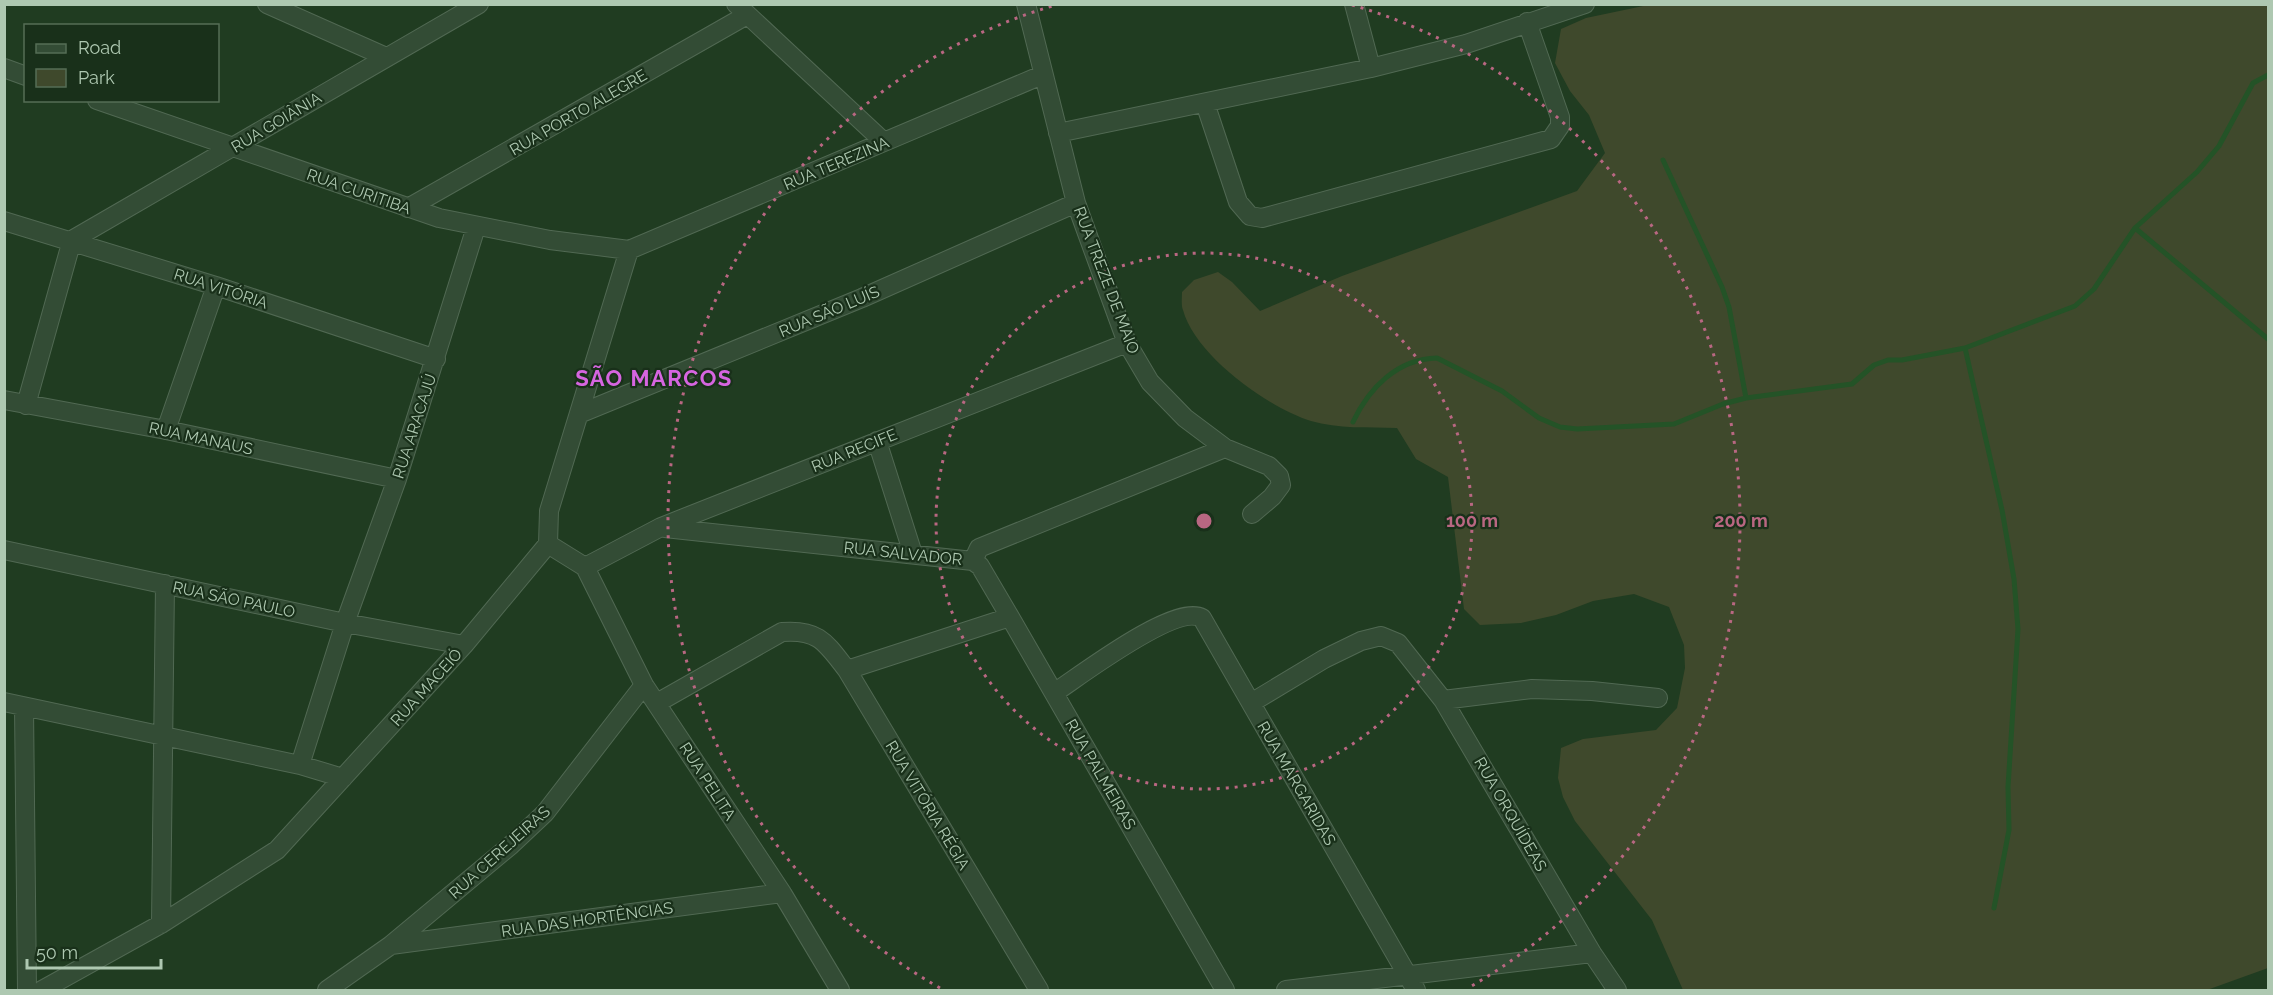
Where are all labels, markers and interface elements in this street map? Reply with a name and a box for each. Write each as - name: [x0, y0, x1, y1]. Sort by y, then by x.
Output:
- legend: [24, 24, 219, 102]
- text: Road: [78, 37, 121, 58]
- street label: RUA PORTO ALEGRE: [506, 65, 650, 159]
- text: Park: [78, 67, 115, 88]
- street label: RUA GOIÂNIA: [227, 87, 325, 157]
- street label: RUA TEREZINA: [781, 133, 892, 194]
- street label: RUA CURITIBA: [304, 165, 414, 218]
- street label: RUA TREZE DE MAIO: [1070, 204, 1143, 356]
- street label: RUA VITÓRIA: [172, 263, 271, 313]
- street label: RUA SÃO LUÍS: [776, 281, 882, 341]
- district label: SÃO MARCOS: [575, 365, 733, 391]
- street label: RUA ARACAJÚ: [388, 371, 440, 481]
- street label: RUA MANAUS: [147, 418, 255, 459]
- street label: RUA RECIFE: [809, 425, 900, 476]
- text: 100 m: [1446, 510, 1498, 531]
- text: 200 m: [1714, 510, 1768, 531]
- centre of rings: [1194, 511, 1214, 531]
- street label: RUA SALVADOR: [843, 538, 963, 569]
- street label: RUA SÃO PAULO: [171, 576, 297, 622]
- street label: RUA MACEIÓ: [386, 644, 466, 730]
- street label: RUA PALMEIRAS: [1061, 716, 1140, 833]
- street label: RUA MARGARIDAS: [1253, 718, 1340, 849]
- street label: RUA VITÓRIA RÉGIA: [882, 737, 975, 873]
- street label: RUA PELITA: [675, 739, 740, 824]
- street label: RUA ORQUÍDEAS: [1470, 753, 1552, 875]
- street label: RUA CEREJEIRAS: [445, 802, 554, 903]
- street label: RUA DAS HORTÊNCIAS: [500, 897, 674, 941]
- scale bar: [27, 932, 160, 970]
- text: 50 m: [36, 942, 78, 963]

